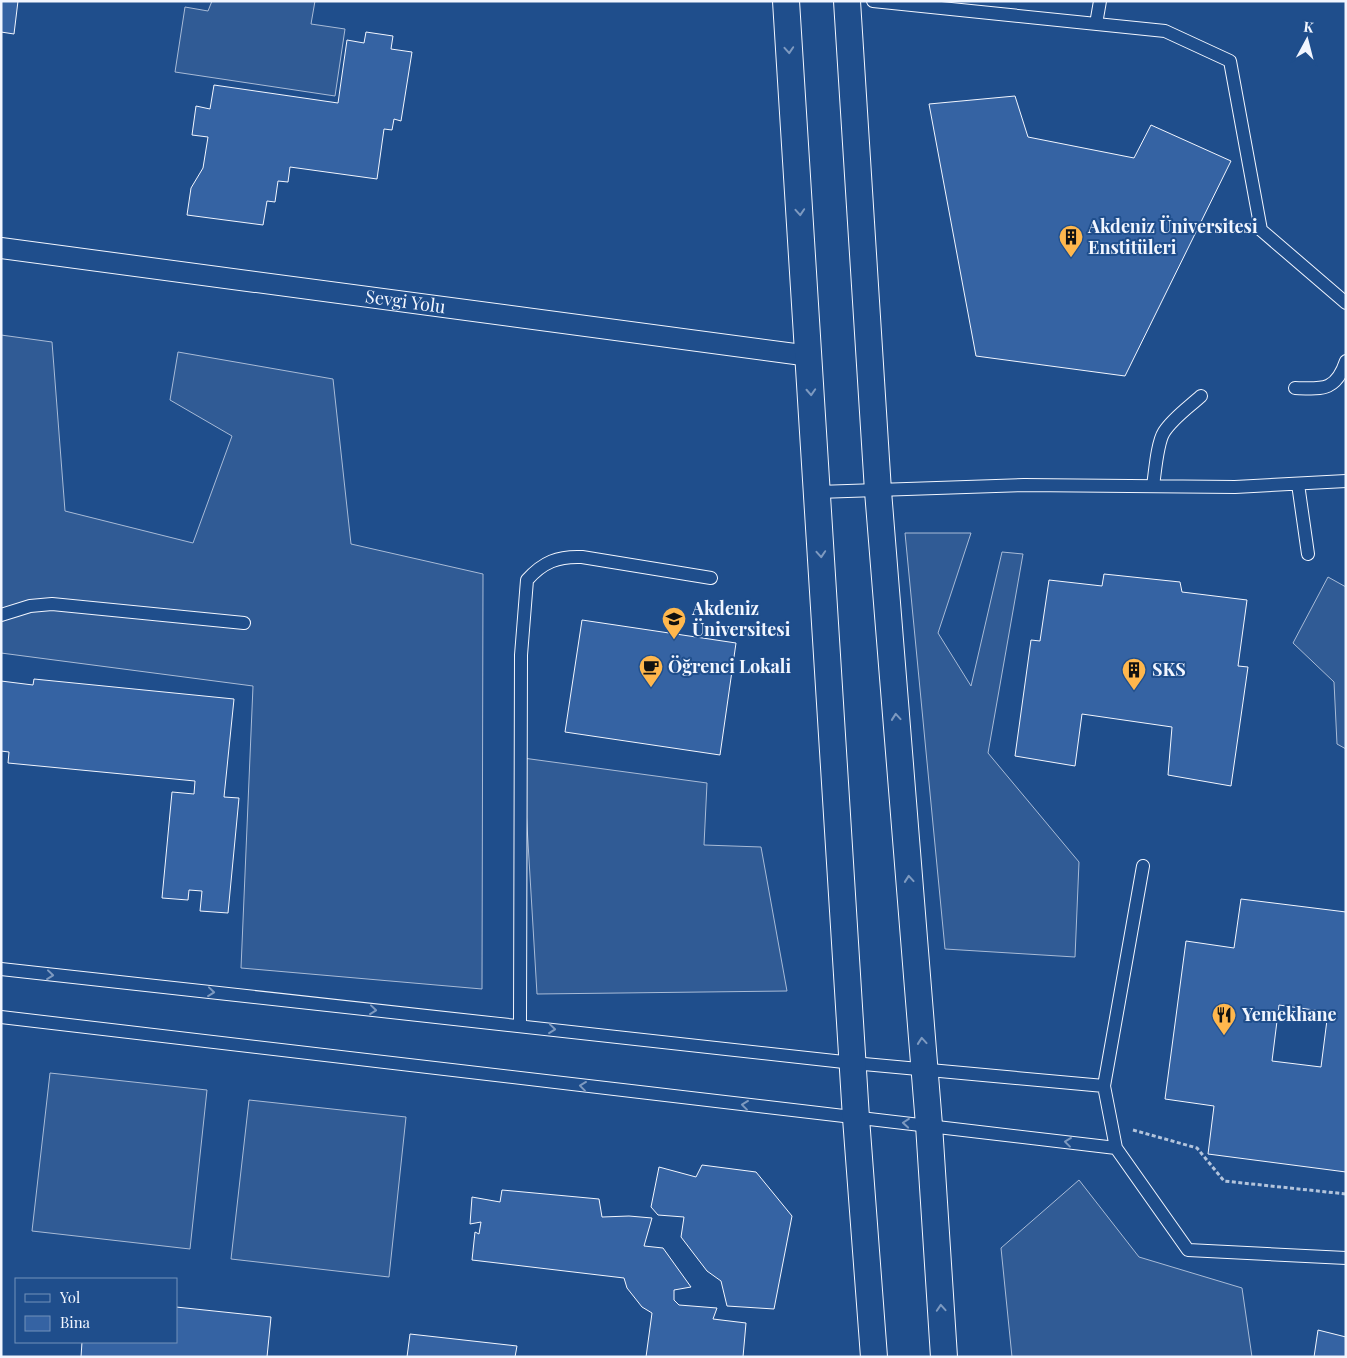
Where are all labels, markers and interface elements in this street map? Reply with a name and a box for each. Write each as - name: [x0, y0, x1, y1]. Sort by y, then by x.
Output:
- north arrow: [1282, 15, 1332, 65]
- text: K: [1303, 17, 1316, 37]
- one-way arrow: [784, 46, 795, 54]
- one-way arrow: [794, 208, 805, 216]
- place label: Akdeniz Üniversitesi Enstitüleri: [1087, 214, 1258, 259]
- building icon: Akdeniz Üniversitesi Enstitüleri: [1058, 224, 1084, 258]
- street label: Sevgi Yolu: [364, 284, 448, 318]
- one-way arrow: [806, 388, 817, 396]
- one-way arrow: [816, 550, 827, 558]
- place label: Akdeniz Üniversitesi: [691, 596, 791, 641]
- school or university icon: Akdeniz Üniversitesi: [661, 606, 687, 640]
- cafe icon: Öğrenci Lokali: [638, 654, 664, 688]
- place label: Öğrenci Lokali: [668, 654, 791, 678]
- building icon: SKS: [1121, 657, 1147, 691]
- place label: SKS: [1152, 657, 1186, 681]
- one-way arrow: [891, 713, 902, 721]
- one-way arrow: [904, 875, 915, 883]
- one-way arrow: [46, 969, 54, 980]
- one-way arrow: [208, 986, 216, 997]
- restaurant icon: Yemekhane: [1211, 1002, 1237, 1036]
- place label: Yemekhane: [1241, 1002, 1337, 1026]
- one-way arrow: [369, 1004, 377, 1015]
- one-way arrow: [548, 1023, 556, 1034]
- one-way arrow: [917, 1037, 928, 1045]
- one-way arrow: [579, 1081, 587, 1092]
- one-way arrow: [741, 1100, 749, 1111]
- one-way arrow: [902, 1117, 910, 1128]
- one-way arrow: [1063, 1137, 1071, 1148]
- legend: [15, 1278, 178, 1343]
- text: Yol: [59, 1287, 80, 1307]
- one-way arrow: [936, 1304, 947, 1312]
- text: Bina: [60, 1312, 91, 1332]

